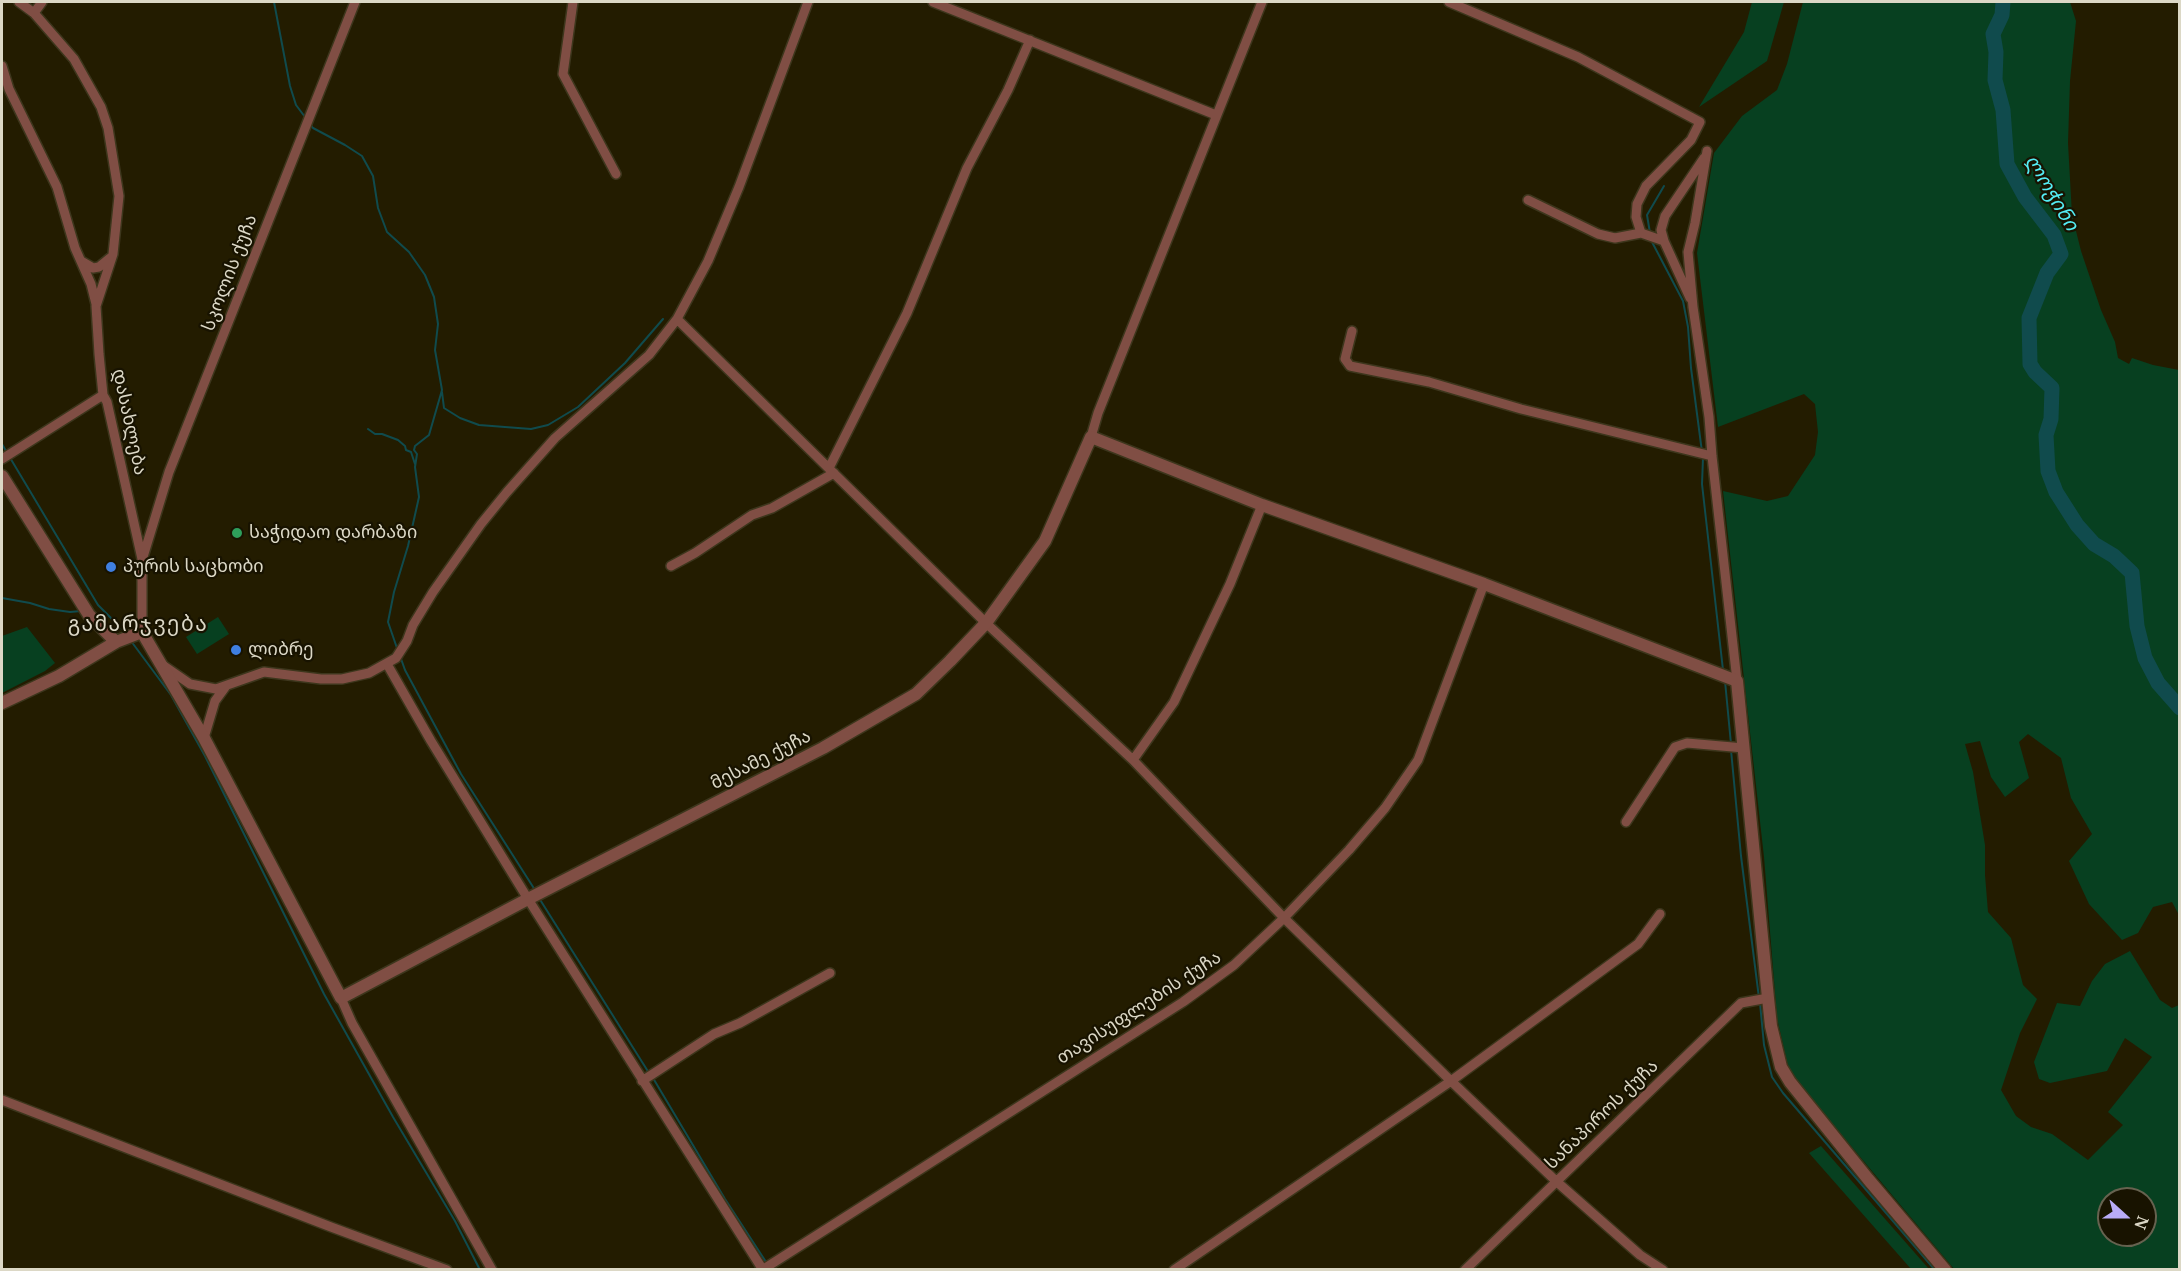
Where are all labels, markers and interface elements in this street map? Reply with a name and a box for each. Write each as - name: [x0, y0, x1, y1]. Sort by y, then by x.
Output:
- water label: ლოჭინი: [2019, 151, 2083, 235]
- street label: სკოლის ქუჩა: [198, 212, 262, 334]
- street label: დასახლება: [107, 367, 151, 477]
- place label: საჭიდაო დარბაზი: [249, 522, 417, 544]
- marker: საჭიდაო დარბაზი: [230, 526, 244, 540]
- place label: პურის საცხობი: [123, 556, 264, 578]
- marker: პურის საცხობი: [104, 560, 118, 574]
- district label: გამარჯვება: [68, 612, 208, 638]
- place label: ლიბრე: [248, 639, 314, 661]
- marker: ლიბრე: [229, 643, 243, 657]
- street label: მესამე ქუჩა: [707, 726, 815, 794]
- street label: თავისუფლების ქუჩა: [1053, 947, 1225, 1069]
- street label: სანაპიროს ქუჩა: [1541, 1056, 1663, 1174]
- north arrow: [2097, 1187, 2157, 1247]
- text: N: [2129, 1213, 2154, 1233]

